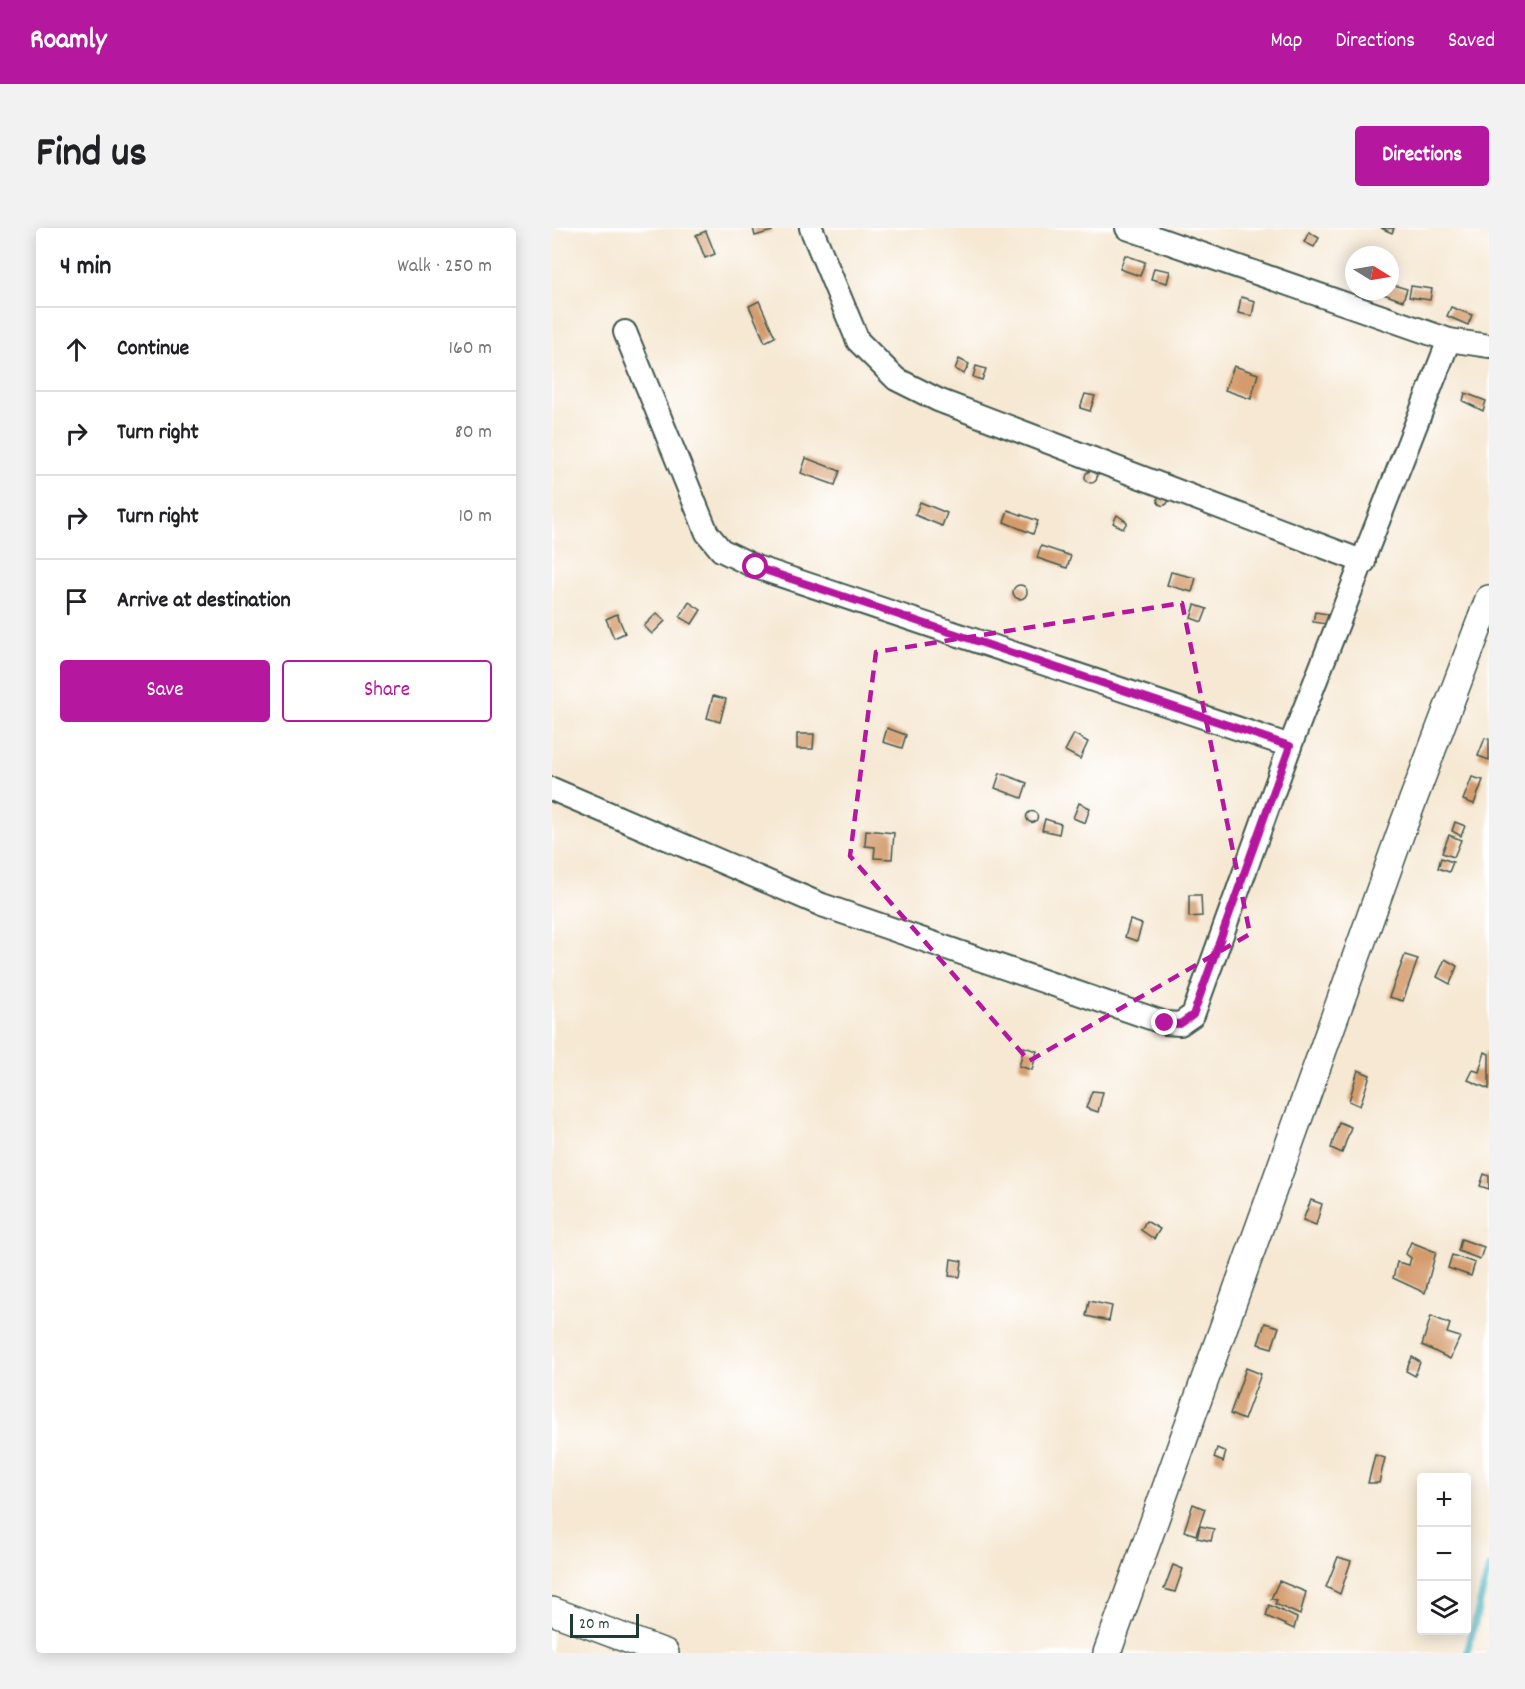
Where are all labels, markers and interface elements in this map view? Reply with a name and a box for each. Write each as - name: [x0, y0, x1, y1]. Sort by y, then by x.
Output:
- text: Roamly: [30, 22, 106, 62]
- text: Map: [1271, 27, 1302, 57]
- text: Directions: [1335, 27, 1415, 57]
- text: Saved: [1448, 27, 1495, 57]
- text: Find us: [36, 126, 147, 186]
- button: Directions: [1355, 126, 1489, 186]
- north arrow: [1345, 246, 1399, 300]
- text: 4 min: [60, 249, 111, 286]
- text: Walk · 250 m: [397, 253, 492, 281]
- icon: ahead: [60, 333, 93, 366]
- text: Continue: [117, 334, 189, 365]
- text: 160 m: [449, 335, 492, 363]
- icon: right: [60, 417, 93, 450]
- text: Turn right: [117, 418, 199, 449]
- text: 80 m: [455, 419, 492, 447]
- icon: right: [60, 501, 93, 534]
- text: Turn right: [117, 502, 199, 533]
- text: 10 m: [458, 503, 492, 531]
- route start: [742, 553, 768, 579]
- icon: arrive: [60, 585, 93, 618]
- text: Arrive at destination: [117, 586, 291, 617]
- button: Save: [60, 660, 270, 722]
- button: Share: [282, 660, 492, 722]
- route end: [1151, 1009, 1177, 1035]
- map controls: [1417, 1473, 1471, 1635]
- button: +: [1417, 1473, 1471, 1527]
- button: −: [1417, 1527, 1471, 1581]
- button: layers: [1417, 1581, 1471, 1635]
- scale bar: [570, 1611, 639, 1638]
- text: 20 m: [579, 1613, 609, 1636]

